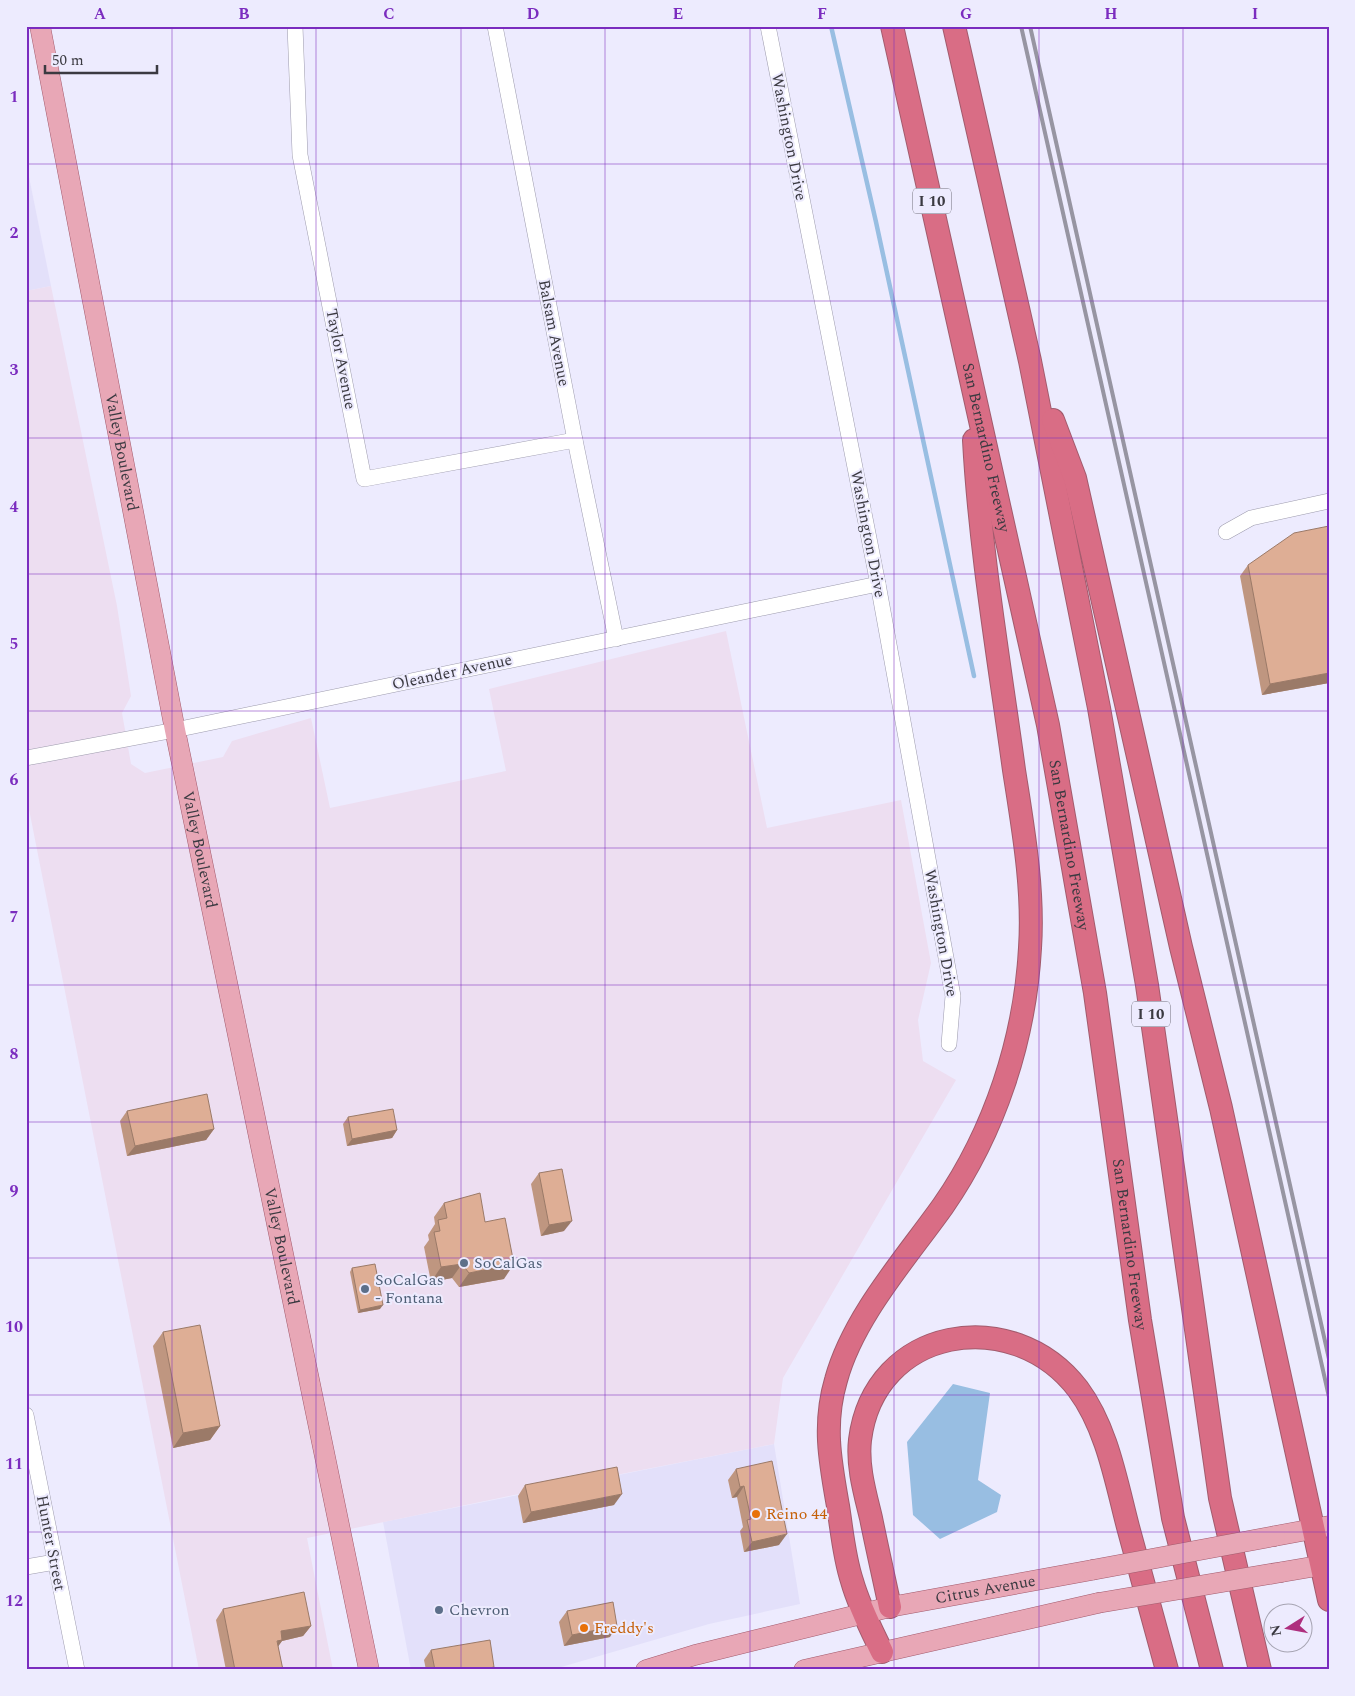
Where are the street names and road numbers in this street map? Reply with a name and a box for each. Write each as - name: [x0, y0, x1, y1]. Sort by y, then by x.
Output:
- street label: Washington Drive: [765, 71, 813, 203]
- road number: I 10: [913, 188, 951, 214]
- street label: Balsam Avenue: [532, 278, 576, 388]
- street label: Taylor Avenue: [319, 307, 363, 411]
- street label: San Bernardino Freeway: [956, 361, 1017, 536]
- street label: Valley Boulevard: [99, 391, 145, 513]
- street label: Washington Drive: [844, 468, 892, 600]
- street label: Oleander Avenue: [390, 648, 514, 696]
- street label: San Bernardino Freeway: [1042, 758, 1096, 933]
- street label: Valley Boulevard: [176, 789, 224, 911]
- street label: Washington Drive: [918, 867, 964, 999]
- road number: I 10: [1132, 1002, 1170, 1026]
- street label: San Bernardino Freeway: [1106, 1157, 1154, 1333]
- street label: Valley Boulevard: [258, 1185, 305, 1307]
- street label: Hunter Street: [30, 1493, 72, 1593]
- street label: Citrus Avenue: [933, 1569, 1037, 1610]

